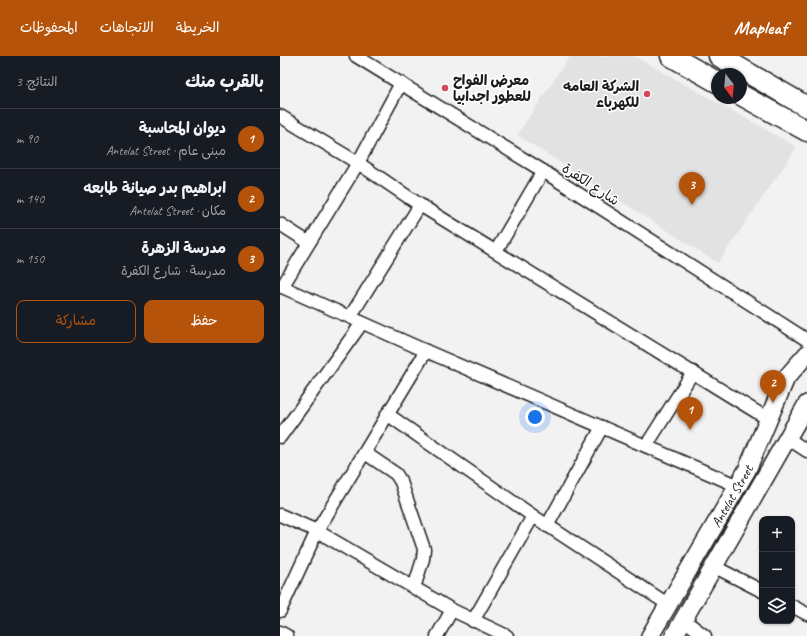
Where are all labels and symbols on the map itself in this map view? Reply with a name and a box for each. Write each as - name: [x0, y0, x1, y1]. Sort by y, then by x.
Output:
- north arrow: [711, 68, 747, 104]
- place label: معرض الفواح للعطور اجدابيا: [453, 72, 531, 105]
- place label: الشركة العامه للكهرباء: [563, 78, 639, 111]
- marker: معرض الفواح للعطور اجدابيا: [440, 83, 450, 93]
- marker: الشركة العامه للكهرباء: [642, 89, 652, 99]
- street label: شارع الكفرة: [558, 160, 623, 210]
- pin: 3: [679, 172, 705, 205]
- pin: 2: [760, 370, 786, 403]
- pin: 1: [677, 397, 703, 430]
- your location: [525, 407, 545, 427]
- street label: Antelat Street: [707, 462, 757, 530]

